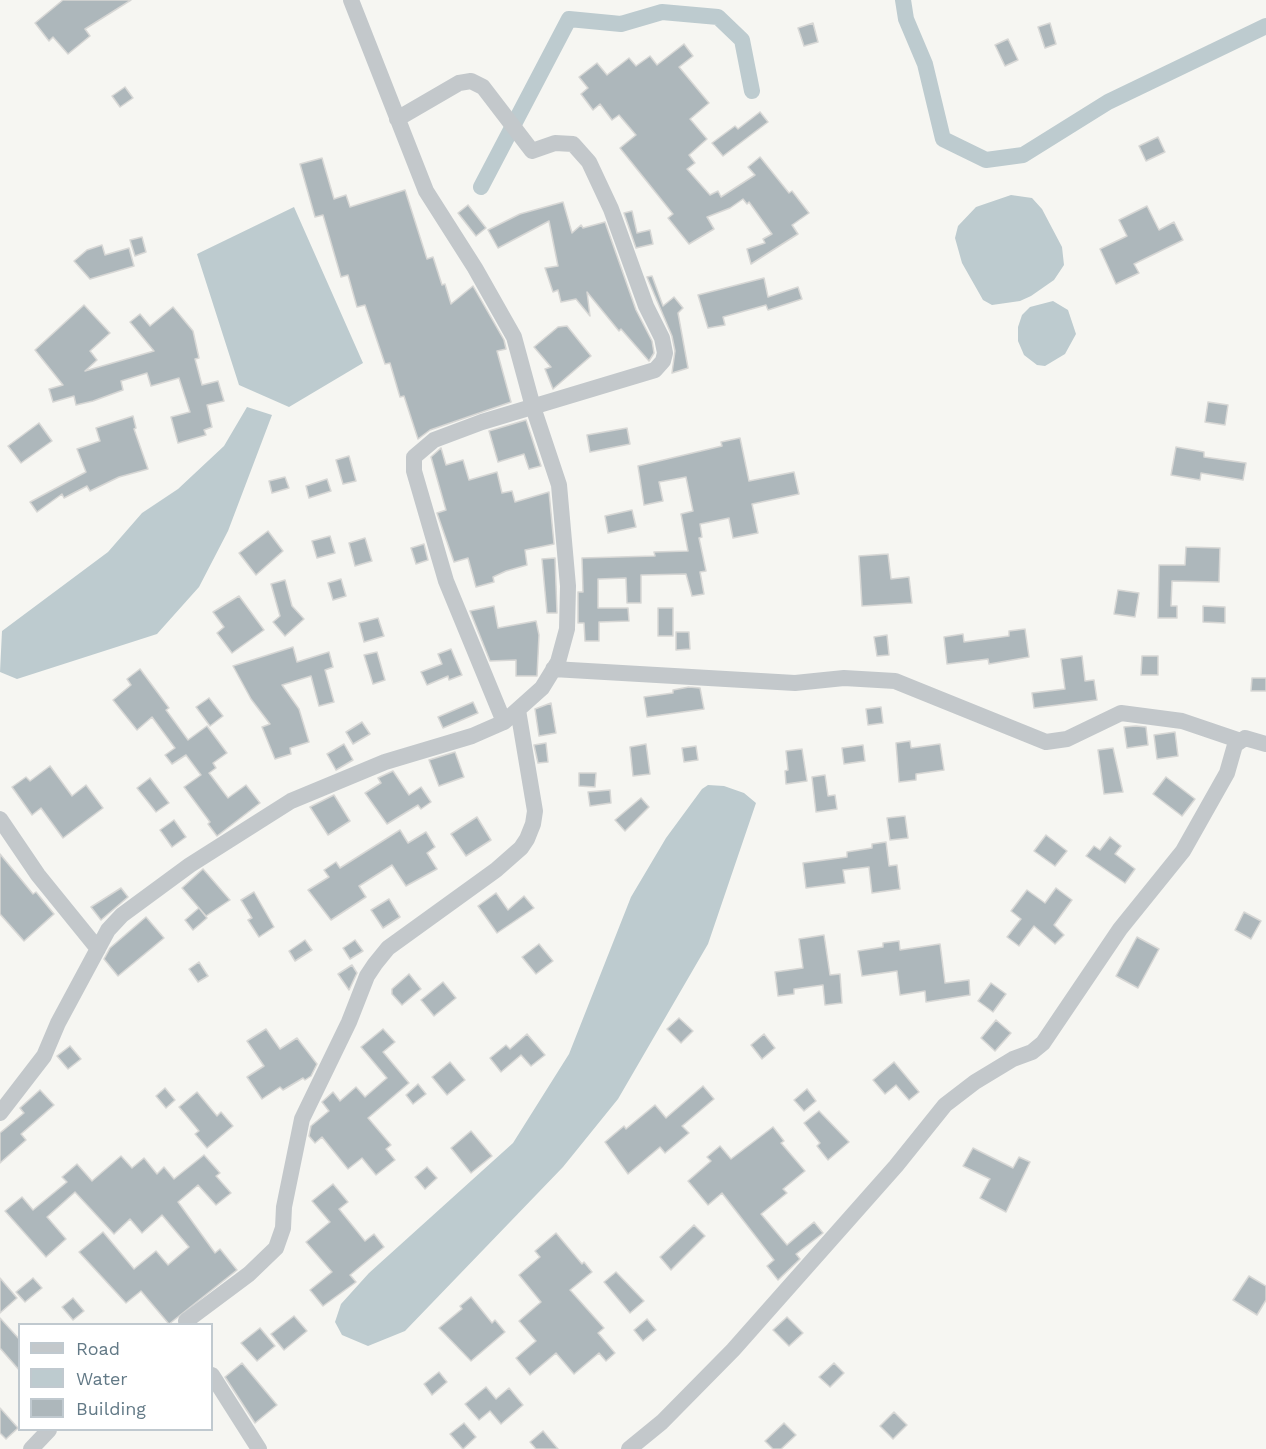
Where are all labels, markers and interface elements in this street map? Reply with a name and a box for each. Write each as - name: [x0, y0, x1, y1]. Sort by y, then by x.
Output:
- legend: [18, 1323, 213, 1431]
- text: Road: [76, 1338, 120, 1359]
- text: Water: [76, 1368, 128, 1389]
- text: Building: [76, 1398, 146, 1419]

